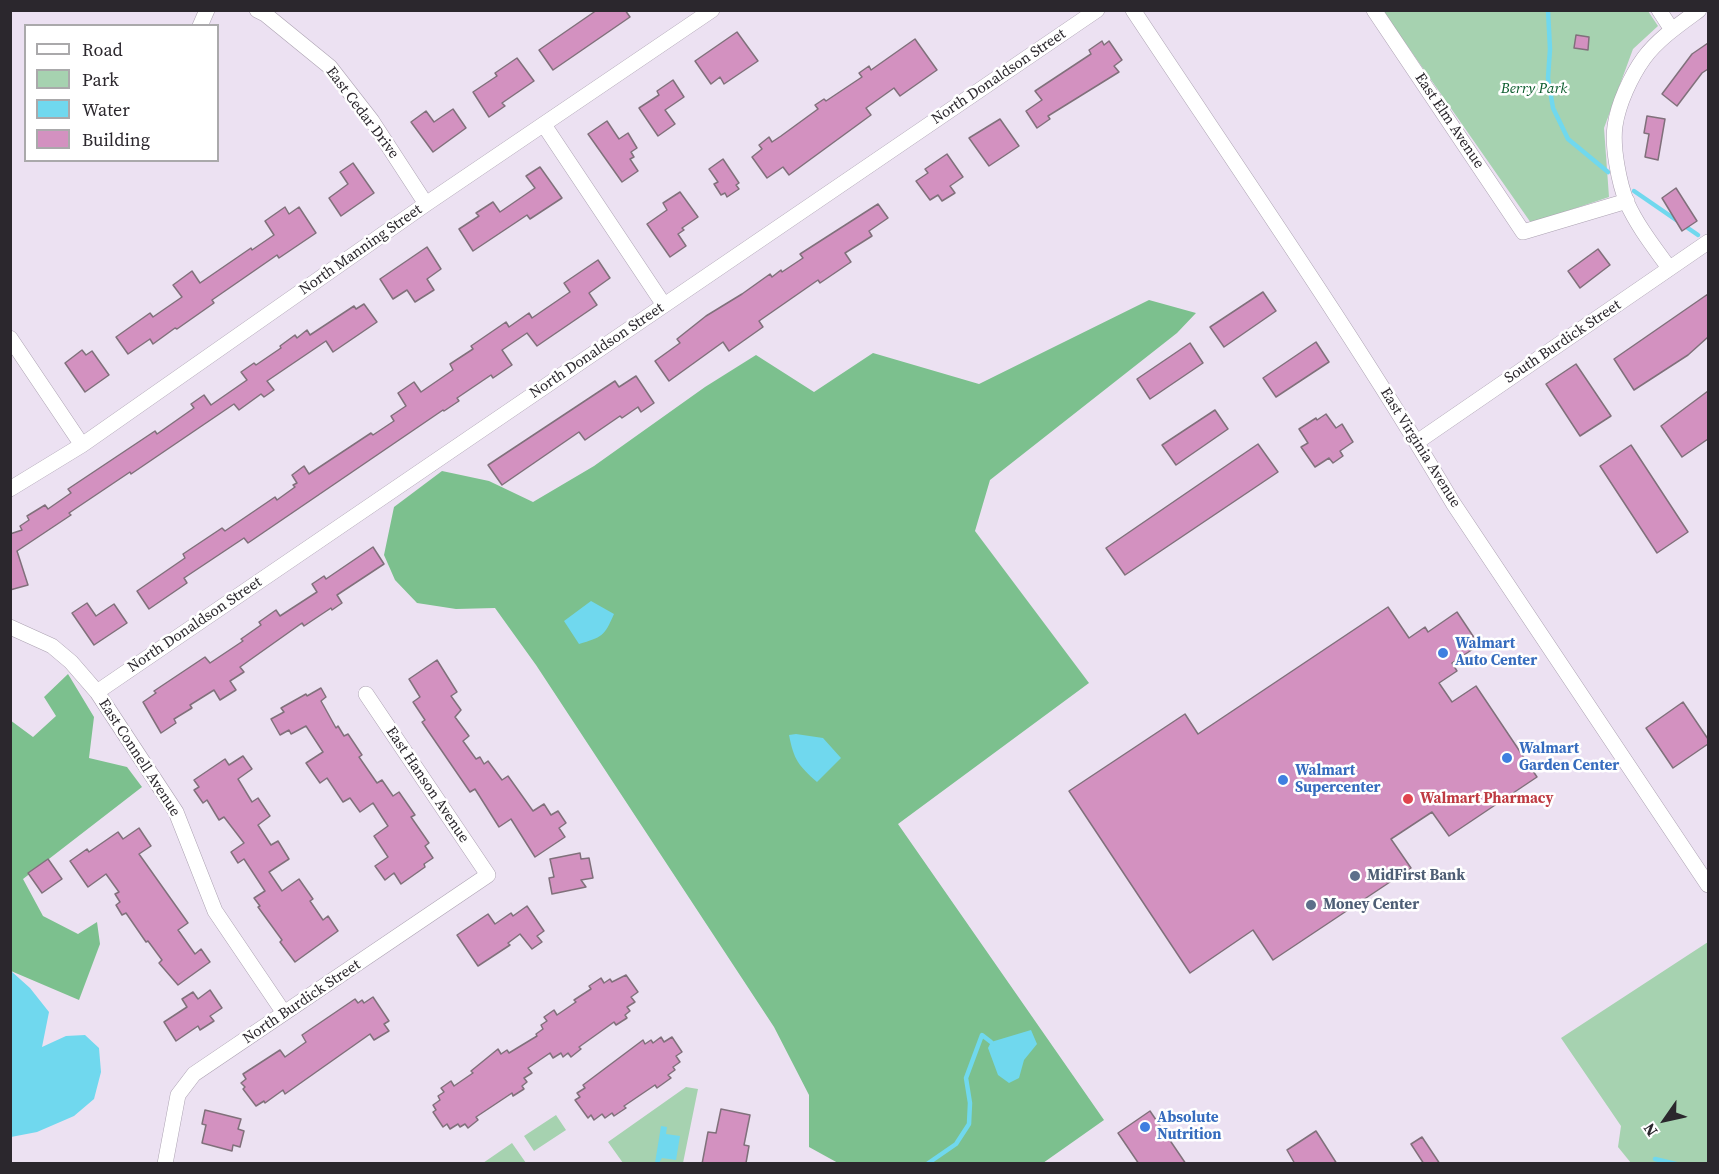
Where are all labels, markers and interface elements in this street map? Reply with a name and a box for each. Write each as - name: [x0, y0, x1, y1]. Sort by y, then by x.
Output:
- legend: [24, 24, 219, 162]
- street label: North Donaldson Street: [929, 25, 1069, 129]
- text: Road: [82, 37, 123, 62]
- street label: East Cedar Drive: [322, 63, 402, 163]
- text: Park: [82, 67, 119, 92]
- street label: East Elm Avenue: [1410, 70, 1488, 172]
- park label: Berry Park: [1501, 80, 1567, 98]
- text: Water: [82, 97, 130, 122]
- text: Building: [82, 127, 150, 152]
- street label: North Manning Street: [296, 201, 426, 299]
- street label: South Burdick Street: [1501, 296, 1625, 388]
- street label: North Donaldson Street: [527, 299, 667, 403]
- street label: East Virginia Avenue: [1376, 385, 1464, 511]
- street label: North Donaldson Street: [125, 573, 265, 677]
- place label: Walmart Auto Center: [1455, 635, 1537, 670]
- marker: Walmart Auto Center: [1436, 646, 1450, 660]
- street label: East Connell Avenue: [94, 696, 184, 820]
- street label: East Hanson Avenue: [381, 723, 473, 847]
- place label: Walmart Garden Center: [1519, 740, 1619, 775]
- marker: Walmart Garden Center: [1500, 751, 1514, 765]
- place label: Walmart Supercenter: [1295, 762, 1380, 797]
- marker: Walmart Supercenter: [1276, 773, 1290, 787]
- place label: Walmart Pharmacy: [1420, 790, 1553, 808]
- marker: Walmart Pharmacy: [1401, 792, 1415, 806]
- place label: MidFirst Bank: [1367, 867, 1465, 885]
- marker: MidFirst Bank: [1348, 869, 1362, 883]
- place label: Money Center: [1323, 896, 1419, 914]
- marker: Money Center: [1304, 898, 1318, 912]
- street label: North Burdick Street: [240, 956, 364, 1048]
- north arrow: [1635, 1090, 1695, 1150]
- place label: Absolute Nutrition: [1157, 1109, 1221, 1144]
- text: N: [1638, 1119, 1662, 1141]
- marker: Absolute Nutrition: [1138, 1120, 1152, 1134]

